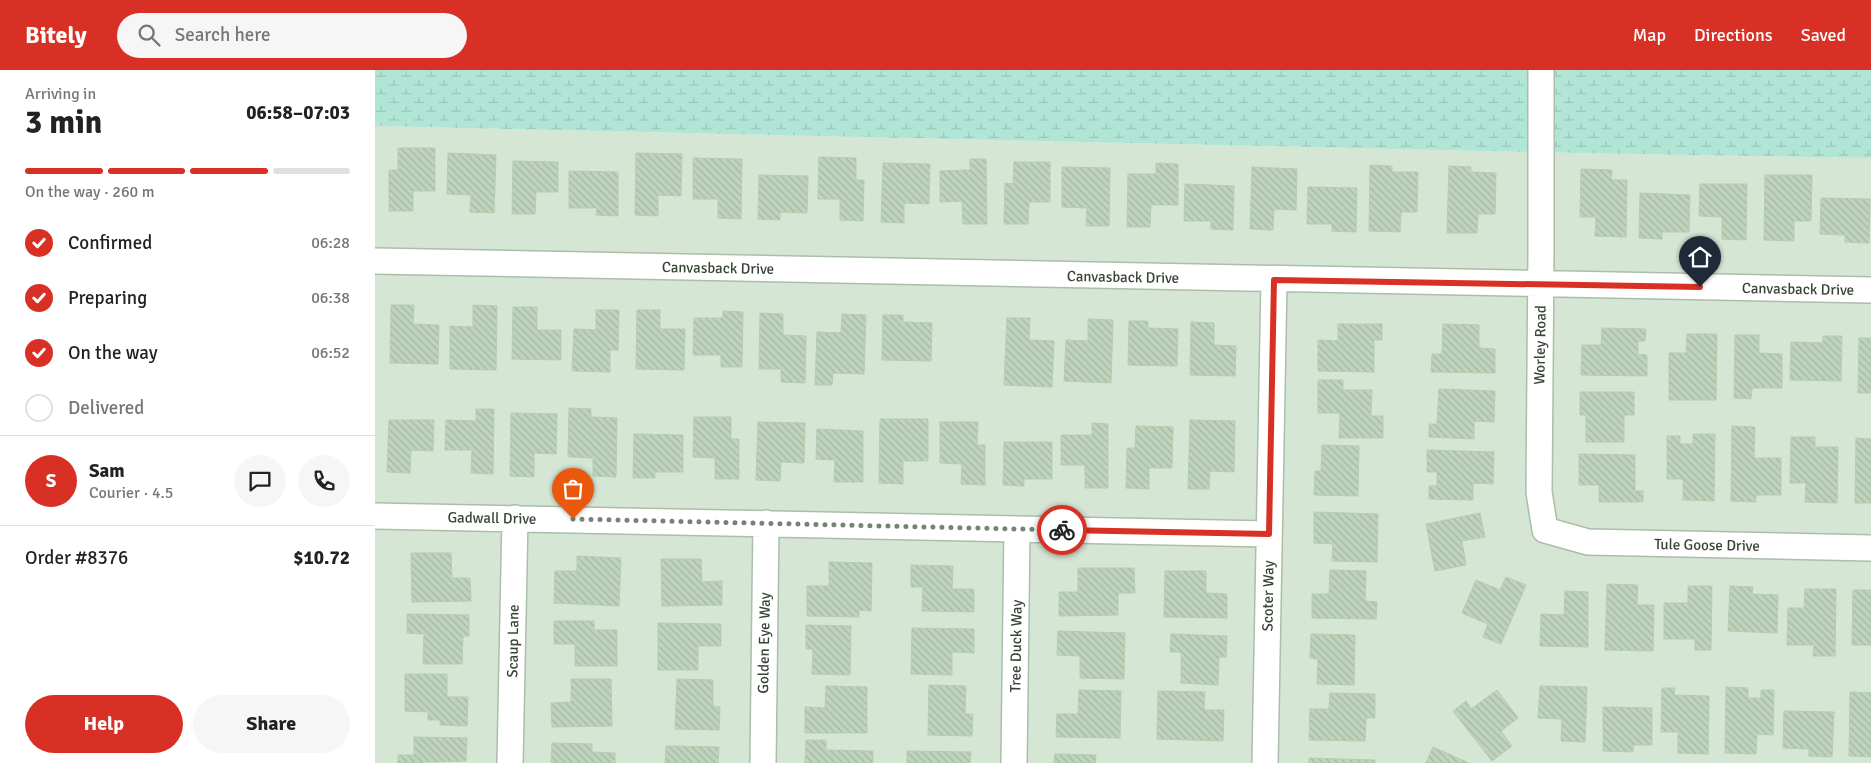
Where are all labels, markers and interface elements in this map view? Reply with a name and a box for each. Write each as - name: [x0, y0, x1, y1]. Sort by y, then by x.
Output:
- search box: [117, 13, 467, 58]
- text: Bitely: [25, 20, 87, 50]
- icon: search: [135, 21, 163, 49]
- text: Search here: [175, 23, 270, 47]
- text: Map: [1633, 24, 1666, 46]
- text: Directions: [1694, 24, 1773, 46]
- text: Saved: [1801, 24, 1846, 46]
- text: Arriving in: [25, 84, 96, 104]
- text: 06:58–07:03: [246, 101, 350, 125]
- text: 3 min: [25, 103, 102, 142]
- text: On the way · 260 m: [25, 182, 155, 202]
- icon: check: [25, 229, 53, 257]
- text: Confirmed: [68, 231, 152, 255]
- text: 06:28: [311, 233, 350, 253]
- pin: [1679, 236, 1721, 287]
- icon: home: [1686, 243, 1714, 271]
- street label: Canvasback Drive: [662, 258, 774, 278]
- street label: Canvasback Drive: [1067, 267, 1179, 287]
- street label: Canvasback Drive: [1742, 279, 1854, 299]
- icon: check: [25, 284, 53, 312]
- text: Preparing: [68, 286, 147, 310]
- text: 06:38: [311, 288, 350, 308]
- street label: Worley Road: [1530, 305, 1550, 385]
- icon: check: [25, 339, 53, 367]
- text: On the way: [68, 341, 158, 365]
- text: 06:52: [311, 343, 350, 363]
- text: Delivered: [68, 396, 144, 420]
- button: chat: [234, 455, 286, 507]
- button: phone: [298, 455, 350, 507]
- text: Sam: [89, 459, 125, 483]
- pin: [552, 468, 594, 519]
- text: S: [46, 469, 56, 493]
- icon: bag: [559, 475, 587, 503]
- text: Courier · 4.5: [89, 483, 173, 503]
- courier: [1037, 505, 1087, 555]
- street label: Gadwall Drive: [447, 508, 537, 528]
- icon: bike: [1048, 516, 1076, 544]
- street label: Tule Goose Drive: [1654, 535, 1760, 555]
- text: Order #8376: [25, 546, 128, 570]
- text: $10.72: [293, 546, 350, 570]
- street label: Scoter Way: [1258, 560, 1278, 632]
- street label: Golden Eye Way: [754, 592, 774, 694]
- street label: Tree Duck Way: [1006, 600, 1026, 692]
- street label: Scaup Lane: [503, 604, 523, 678]
- button: Help: [25, 695, 183, 753]
- button: Share: [193, 695, 350, 753]

